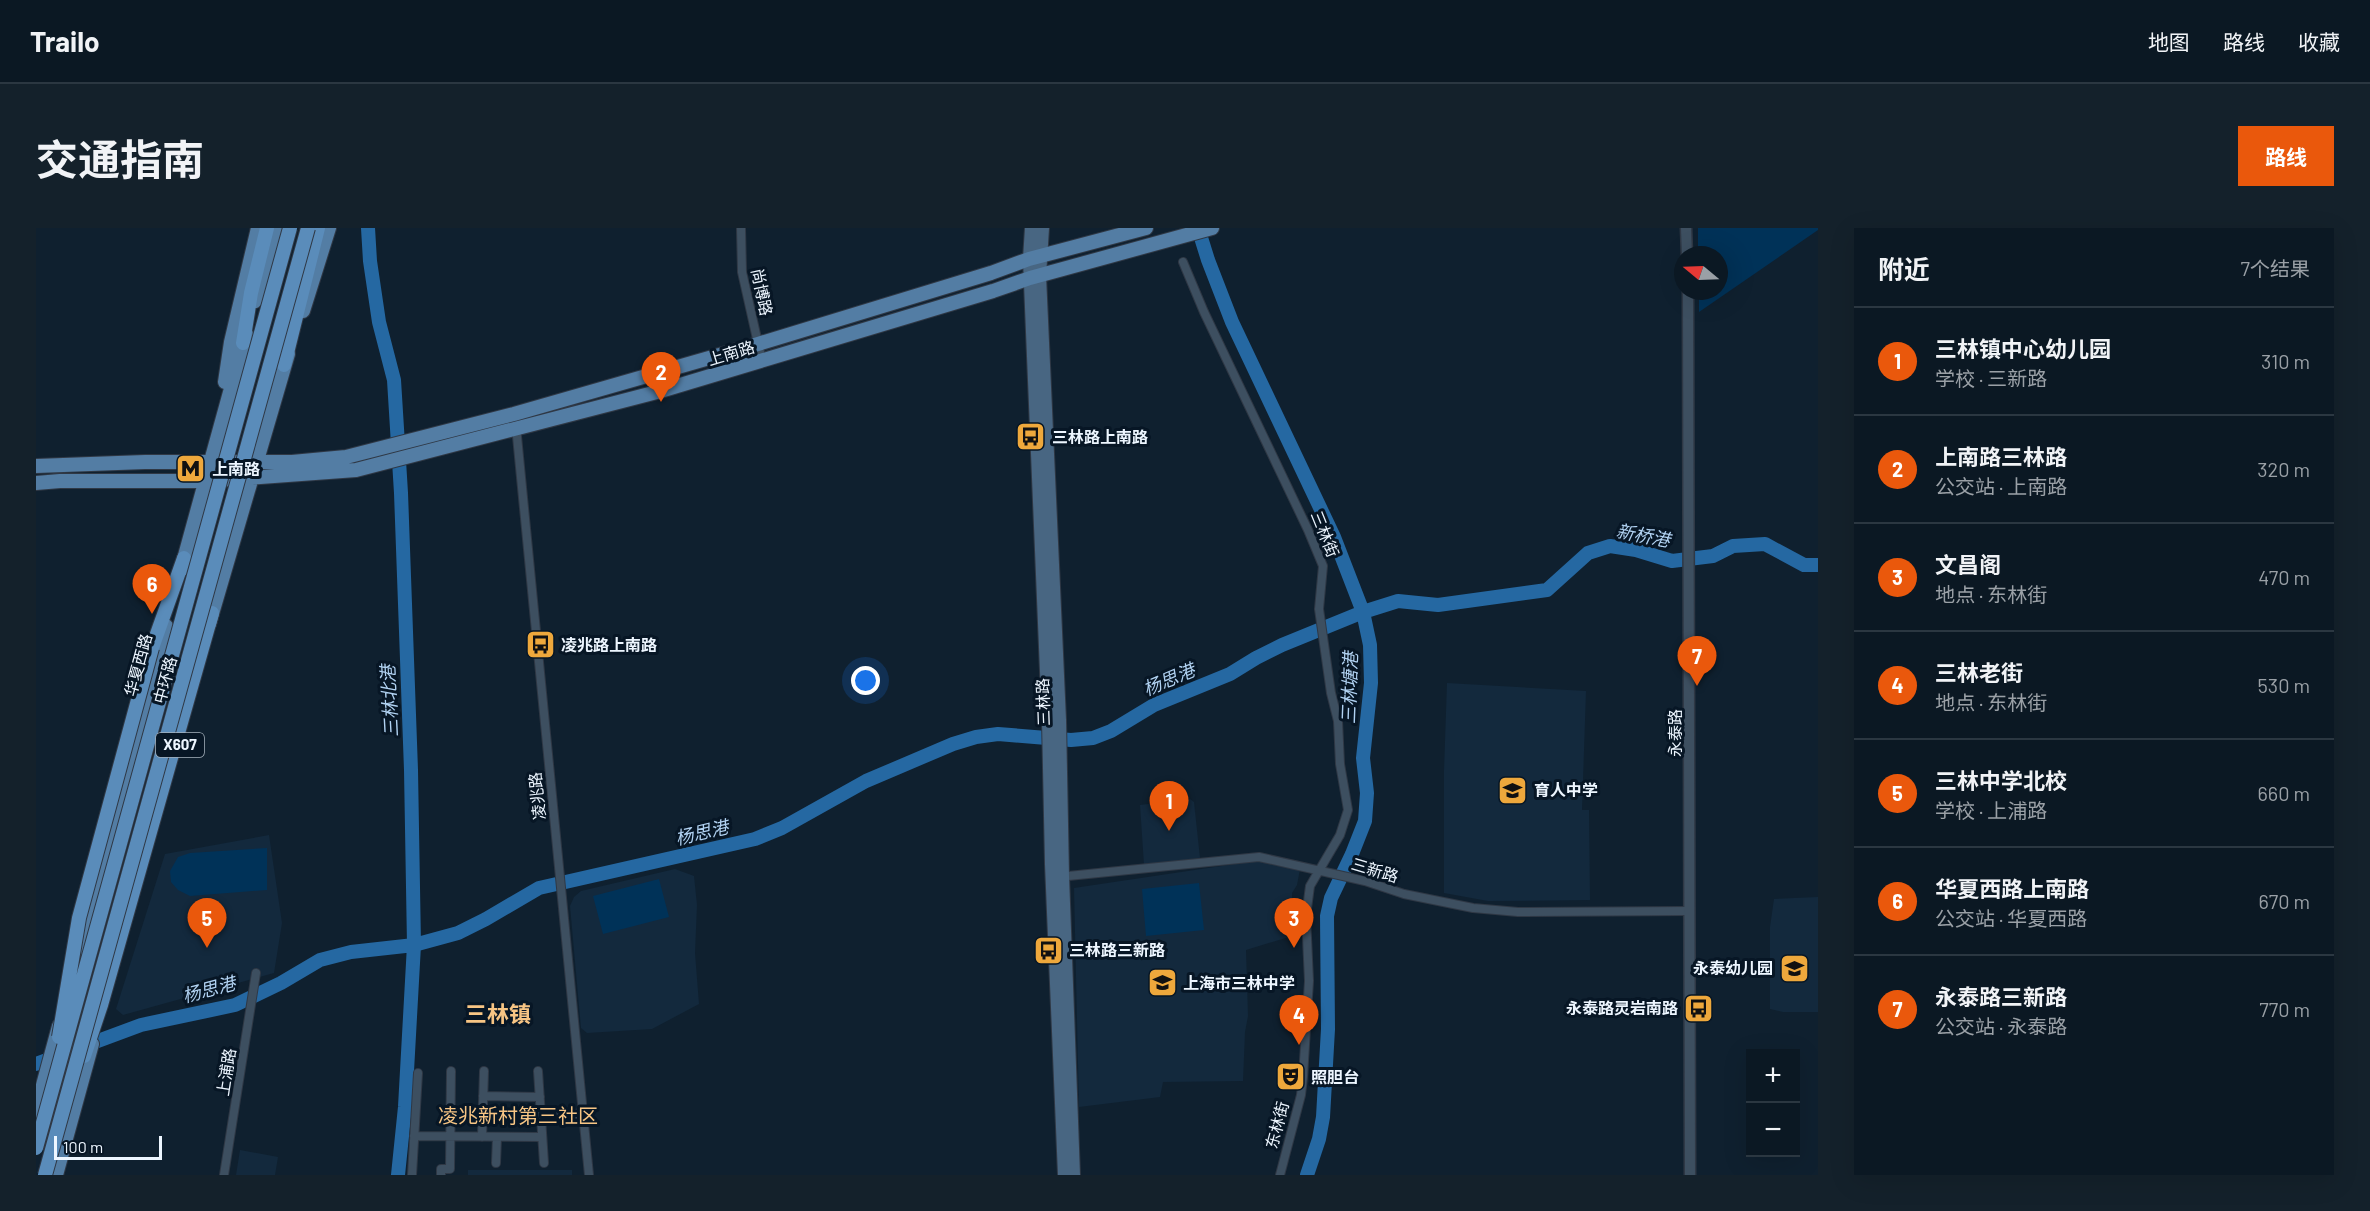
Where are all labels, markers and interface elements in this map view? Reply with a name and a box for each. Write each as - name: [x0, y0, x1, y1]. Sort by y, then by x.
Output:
- text: Trailo: [30, 24, 100, 58]
- text: 地图: [2148, 29, 2190, 54]
- text: 路线: [2223, 29, 2265, 54]
- text: 收藏: [2298, 29, 2340, 54]
- button: 路线: [2238, 126, 2334, 186]
- text: 交通指南: [36, 133, 204, 183]
- north arrow: [1674, 246, 1728, 300]
- text: 附近: [1878, 253, 1930, 284]
- text: 7个结果: [2241, 256, 2310, 280]
- street label: 尚博路: [748, 266, 777, 317]
- text: 三林镇中心幼儿园: [1935, 335, 2111, 361]
- street label: 上南路: [705, 336, 757, 369]
- text: 1: [1894, 349, 1901, 373]
- text: 310 m: [2261, 349, 2310, 373]
- pin: 2: [642, 352, 680, 402]
- text: 学校 · 三新路: [1935, 366, 2047, 390]
- bus stop icon: 三林路上南路: [1015, 421, 1047, 453]
- place label: 三林路上南路: [1052, 427, 1148, 446]
- text: 上南路三林路: [1935, 443, 2067, 469]
- metro station icon: 上南路: [175, 453, 207, 485]
- text: 2: [1892, 457, 1903, 481]
- text: 320 m: [2257, 457, 2310, 481]
- place label: 上南路: [212, 459, 260, 478]
- text: 公交站 · 上南路: [1935, 474, 2067, 498]
- street label: 三林街: [1308, 508, 1343, 560]
- water label: 新桥港: [1615, 519, 1675, 552]
- text: 文昌阁: [1935, 551, 2001, 577]
- pin: 6: [132, 564, 172, 614]
- text: 3: [1892, 565, 1903, 589]
- text: 470 m: [2258, 565, 2310, 589]
- text: 地点 · 东林街: [1935, 582, 2047, 606]
- bus stop icon: 凌兆路上南路: [524, 629, 556, 661]
- street label: 华夏西路: [120, 631, 155, 698]
- place label: 凌兆路上南路: [561, 635, 657, 654]
- pin: 7: [1678, 636, 1716, 686]
- water label: 三林塘港: [1337, 649, 1361, 724]
- street label: 中环路: [149, 654, 180, 706]
- water label: 杨思港: [1139, 657, 1201, 700]
- text: 三林老街: [1935, 659, 2023, 685]
- water label: 三林北港: [376, 662, 402, 738]
- your location: [851, 666, 880, 695]
- text: 4: [1891, 673, 1904, 697]
- text: 530 m: [2258, 673, 2310, 697]
- street label: 三林路: [1032, 678, 1053, 726]
- text: 地点 · 东林街: [1935, 690, 2047, 714]
- street label: 永泰路: [1665, 709, 1684, 757]
- road number: X607: [156, 733, 204, 757]
- text: 三林中学北校: [1935, 767, 2067, 793]
- street label: 凌兆路: [525, 771, 548, 821]
- school or university icon: 育人中学: [1497, 774, 1529, 806]
- place label: 育人中学: [1534, 780, 1598, 799]
- text: 5: [1892, 781, 1903, 805]
- text: 660 m: [2258, 781, 2310, 805]
- pin: 1: [1150, 782, 1188, 831]
- text: 学校 · 上浦路: [1935, 798, 2047, 822]
- water label: 杨思港: [673, 815, 733, 849]
- street label: 三新路: [1349, 853, 1401, 886]
- text: 华夏西路上南路: [1935, 875, 2089, 901]
- text: 6: [1892, 889, 1903, 913]
- text: 670 m: [2258, 889, 2310, 913]
- pin: 5: [188, 898, 226, 948]
- pin: 3: [1274, 898, 1314, 948]
- text: 公交站 · 华夏西路: [1935, 906, 2087, 930]
- bus stop icon: 三林路三新路: [1032, 934, 1064, 966]
- place label: 三林路三新路: [1069, 940, 1165, 959]
- school or university icon: 永泰幼儿园: [1778, 952, 1810, 984]
- place label: 永泰幼儿园: [1693, 958, 1773, 977]
- school or university icon: 上海市三林中学: [1146, 967, 1178, 999]
- water label: 杨思港: [180, 971, 241, 1007]
- place label: 上海市三林中学: [1183, 973, 1295, 992]
- text: 永泰路三新路: [1935, 983, 2067, 1009]
- bus stop icon: 永泰路灵岩南路: [1683, 992, 1715, 1024]
- pin: 4: [1280, 996, 1318, 1045]
- text: 7: [1893, 997, 1902, 1021]
- text: 770 m: [2259, 997, 2310, 1021]
- place label: 永泰路灵岩南路: [1566, 998, 1678, 1017]
- district label: 三林镇: [465, 1000, 531, 1026]
- text: 公交站 · 永泰路: [1935, 1014, 2067, 1038]
- street label: 上浦路: [212, 1047, 239, 1097]
- map controls: [1746, 1049, 1800, 1157]
- button: +: [1746, 1049, 1800, 1103]
- theatre icon: 照胆台: [1274, 1061, 1306, 1093]
- place label: 照胆台: [1311, 1067, 1359, 1086]
- street label: 东林街: [1261, 1099, 1292, 1151]
- district label: 凌兆新村第三社区: [438, 1103, 598, 1127]
- button: −: [1746, 1103, 1800, 1157]
- scale bar: [54, 1133, 162, 1160]
- text: 100 m: [63, 1137, 103, 1156]

